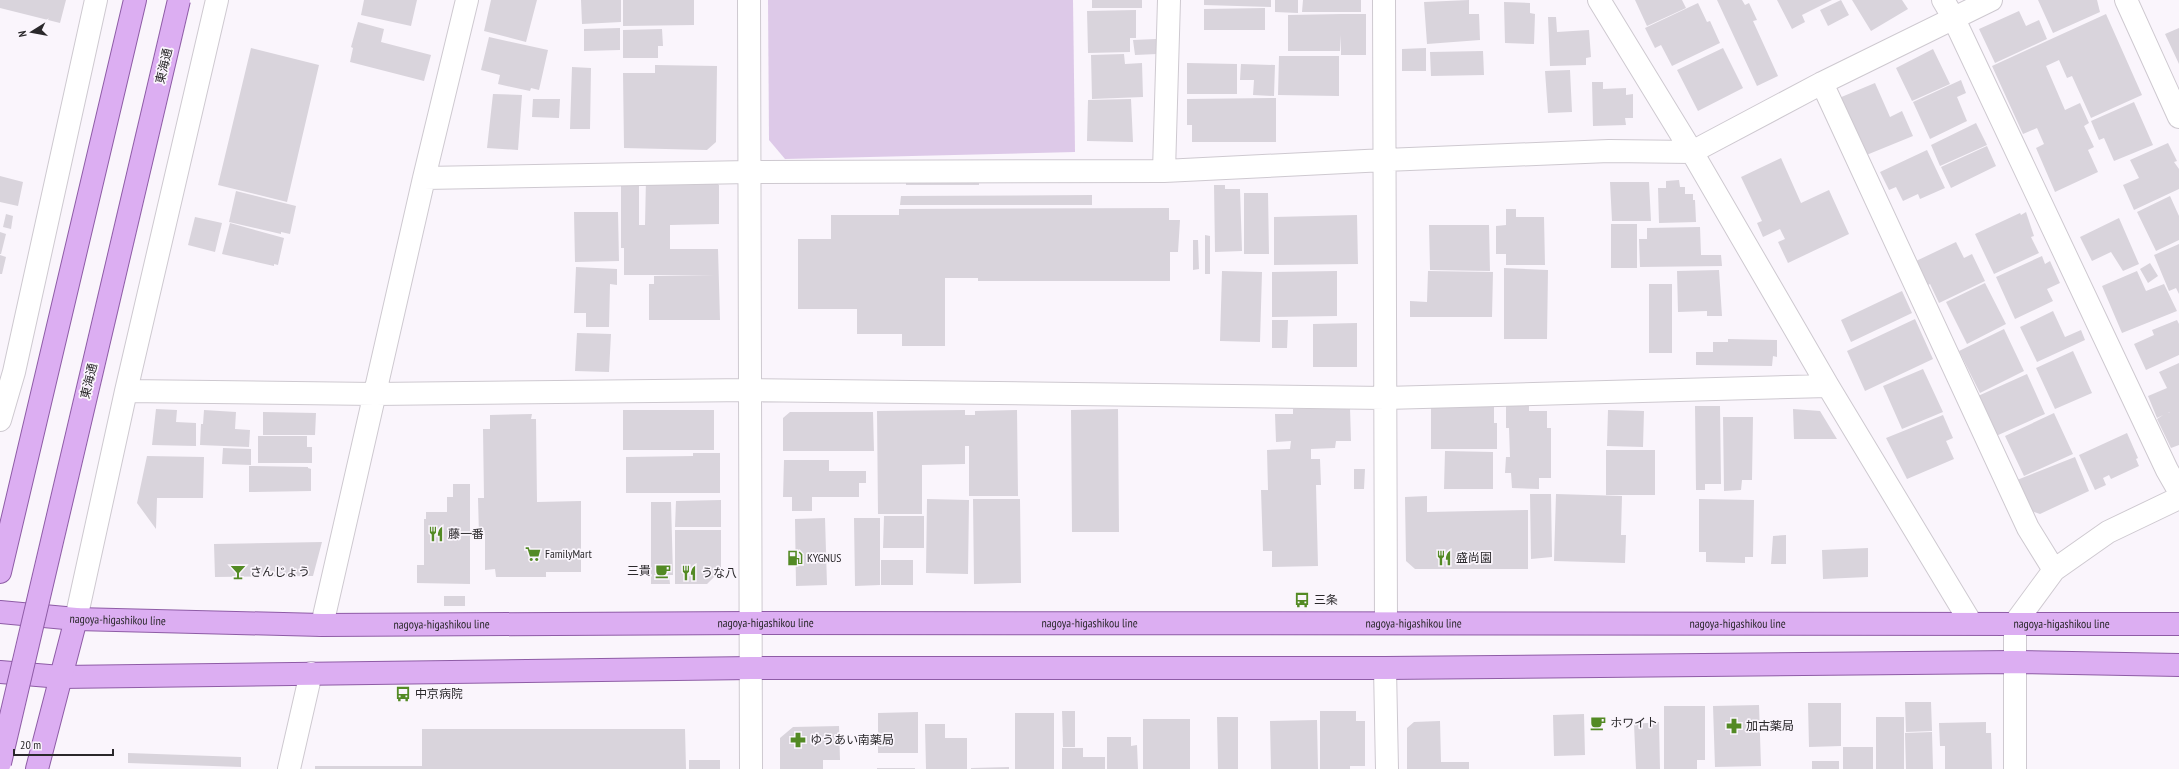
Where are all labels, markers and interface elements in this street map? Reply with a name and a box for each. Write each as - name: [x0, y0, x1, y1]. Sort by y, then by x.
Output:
- north arrow: [12, 12, 52, 52]
- text: N: [15, 30, 30, 38]
- street label: 東海通: [152, 47, 175, 85]
- street label: 東海通: [77, 362, 100, 400]
- restaurant icon: 藤一番: [427, 525, 445, 543]
- place label: 藤一番: [448, 526, 484, 541]
- supermarket icon: FamilyMart: [524, 545, 542, 563]
- place label: FamilyMart: [545, 546, 593, 561]
- fuel station icon: KYGNUS: [786, 549, 804, 567]
- restaurant icon: 盛尚園: [1435, 549, 1453, 567]
- place label: KYGNUS: [807, 550, 841, 565]
- place label: 盛尚園: [1456, 550, 1492, 565]
- cafe icon: 三貴: [654, 562, 672, 580]
- bar icon: さんじょう: [229, 563, 247, 581]
- place label: 三貴: [627, 563, 651, 578]
- place label: さんじょう: [250, 564, 310, 579]
- restaurant icon: うな八: [680, 564, 698, 582]
- place label: うな八: [701, 565, 737, 580]
- bus stop icon: 三条: [1293, 591, 1311, 609]
- place label: 三条: [1314, 592, 1338, 607]
- street label: nagoya-higashikou line: [69, 610, 166, 628]
- street label: nagoya-higashikou line: [717, 615, 814, 630]
- street label: nagoya-higashikou line: [1042, 615, 1138, 630]
- street label: nagoya-higashikou line: [1366, 615, 1462, 630]
- street label: nagoya-higashikou line: [393, 616, 490, 632]
- street label: nagoya-higashikou line: [1690, 616, 1786, 631]
- street label: nagoya-higashikou line: [2014, 616, 2110, 631]
- bus stop icon: 中京病院: [394, 685, 412, 703]
- place label: 中京病院: [415, 686, 463, 701]
- cafe icon: ホワイト: [1589, 714, 1607, 732]
- place label: ホワイト: [1610, 715, 1658, 730]
- pharmacy icon: 加古薬局: [1725, 717, 1743, 735]
- place label: 加古薬局: [1746, 718, 1794, 733]
- scale bar: [14, 731, 113, 757]
- pharmacy icon: ゆうあい南薬局: [789, 731, 807, 749]
- place label: ゆうあい南薬局: [810, 732, 894, 747]
- text: 20 m: [20, 737, 41, 752]

